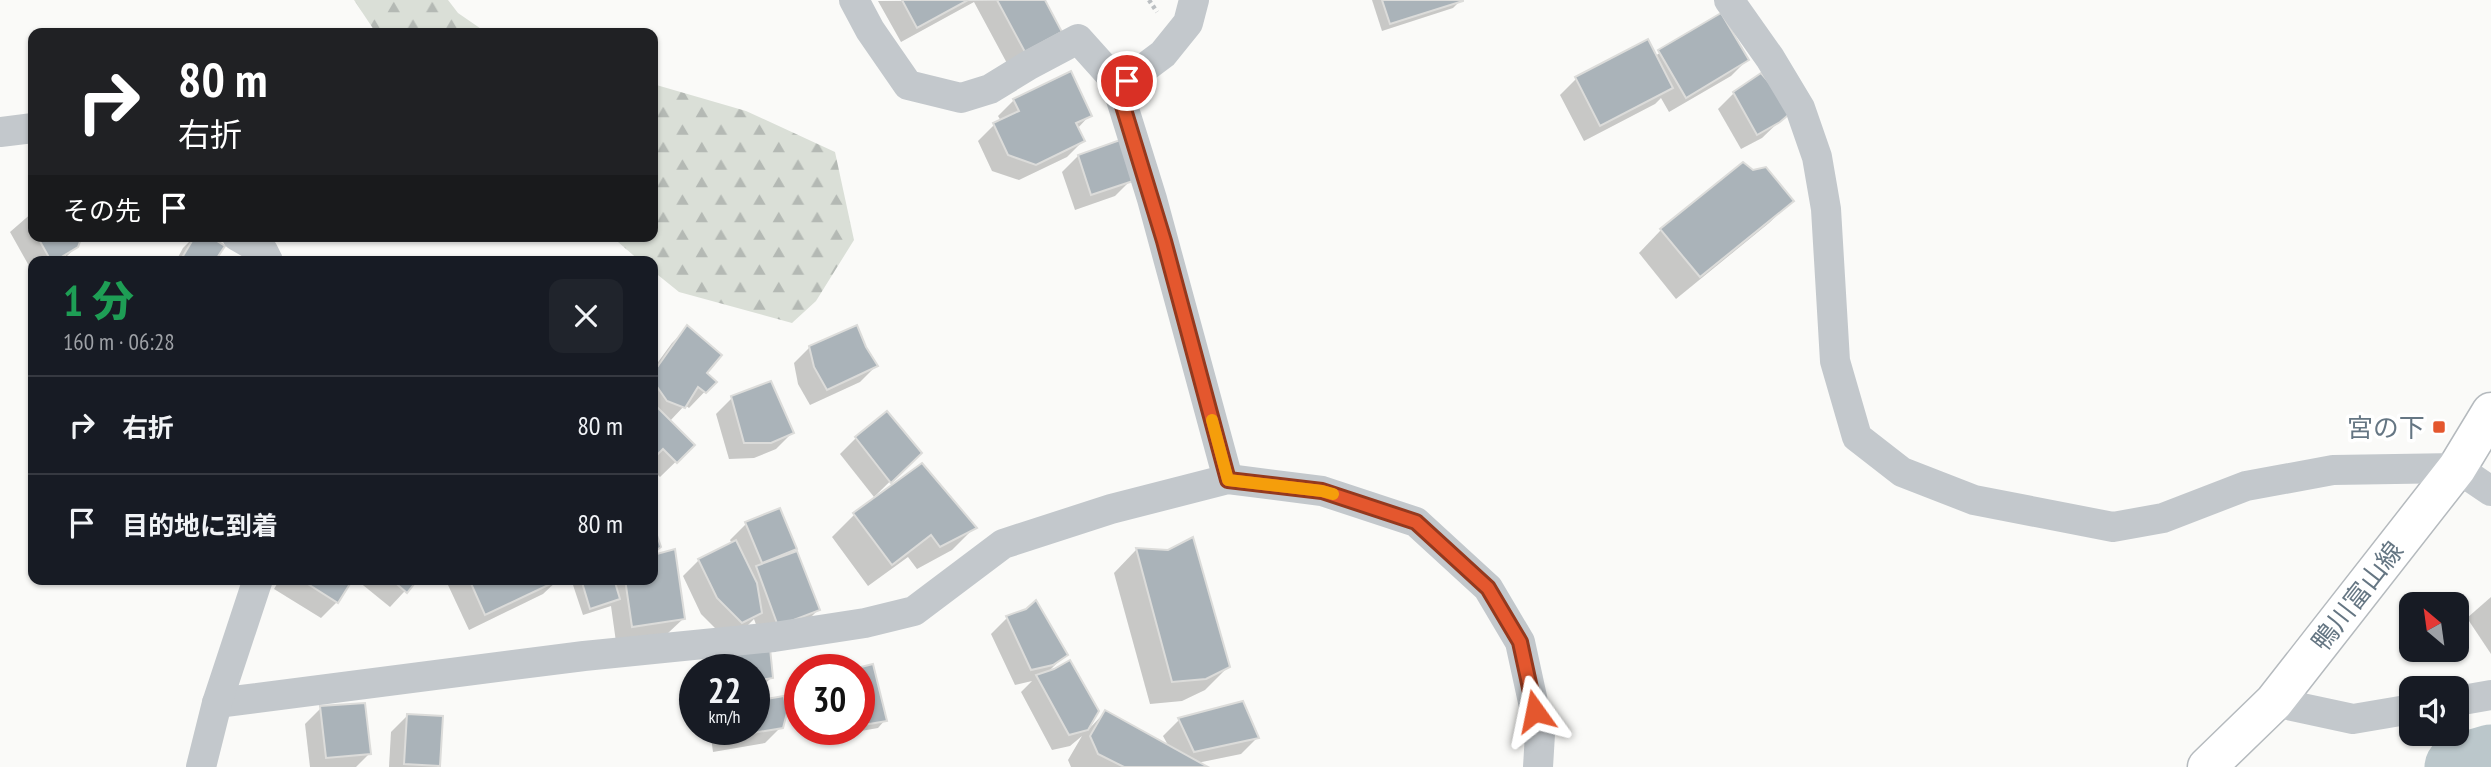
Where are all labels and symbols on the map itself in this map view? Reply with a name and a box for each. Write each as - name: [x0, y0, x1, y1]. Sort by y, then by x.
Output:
- pin: [1097, 51, 1157, 111]
- place label: 宮の下: [2347, 411, 2425, 444]
- marker: 宮の下: [2431, 419, 2447, 435]
- street label: 鴨川富山線: [2304, 535, 2410, 657]
- north arrow: [2399, 592, 2469, 662]
- speed limit sign: 30: [784, 654, 875, 745]
- position arrow: [1498, 674, 1572, 748]

